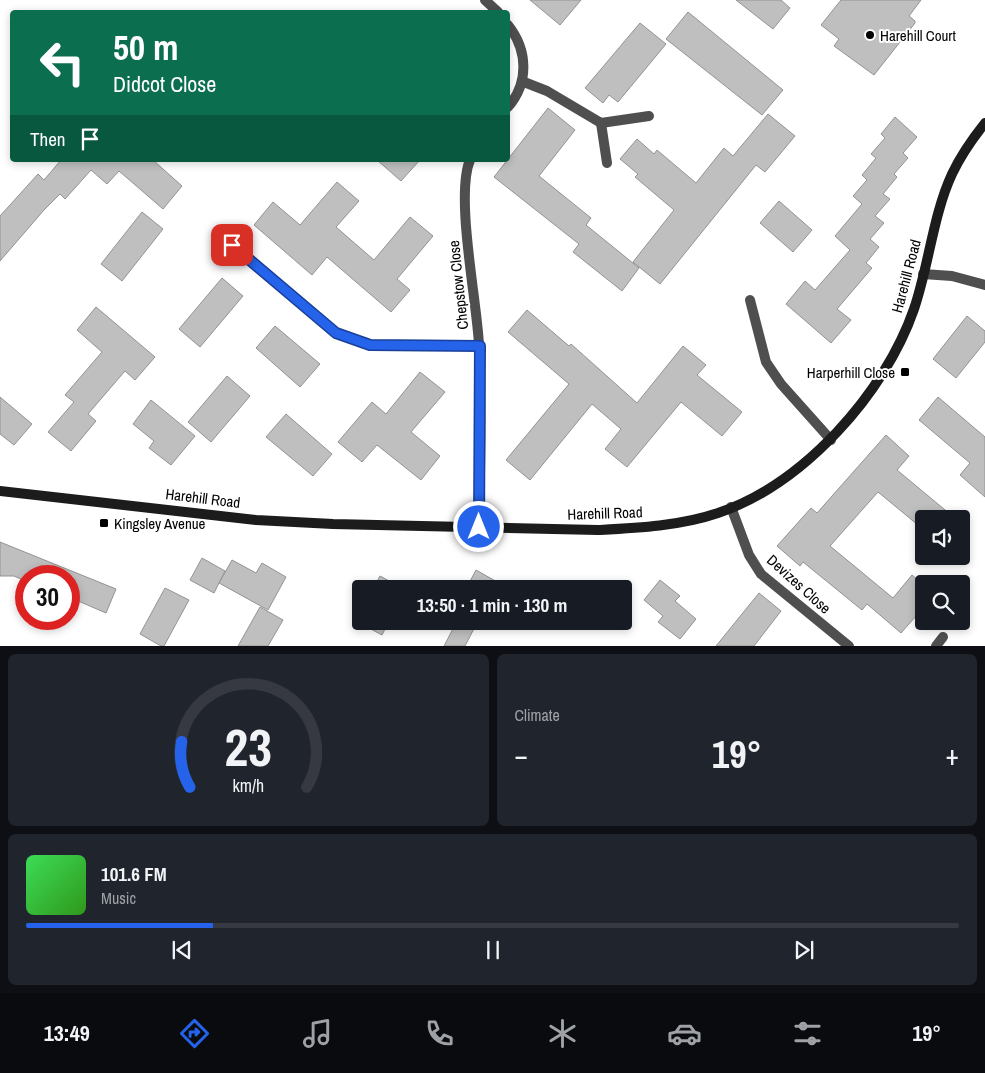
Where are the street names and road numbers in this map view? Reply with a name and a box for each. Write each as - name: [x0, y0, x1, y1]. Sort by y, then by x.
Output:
- street label: Harehill Road: [886, 237, 926, 315]
- street label: Chepstow Close: [443, 239, 473, 331]
- street label: Harehill Road: [164, 483, 242, 513]
- street label: Harehill Road: [567, 501, 643, 525]
- street label: Devizes Close: [763, 550, 836, 618]

